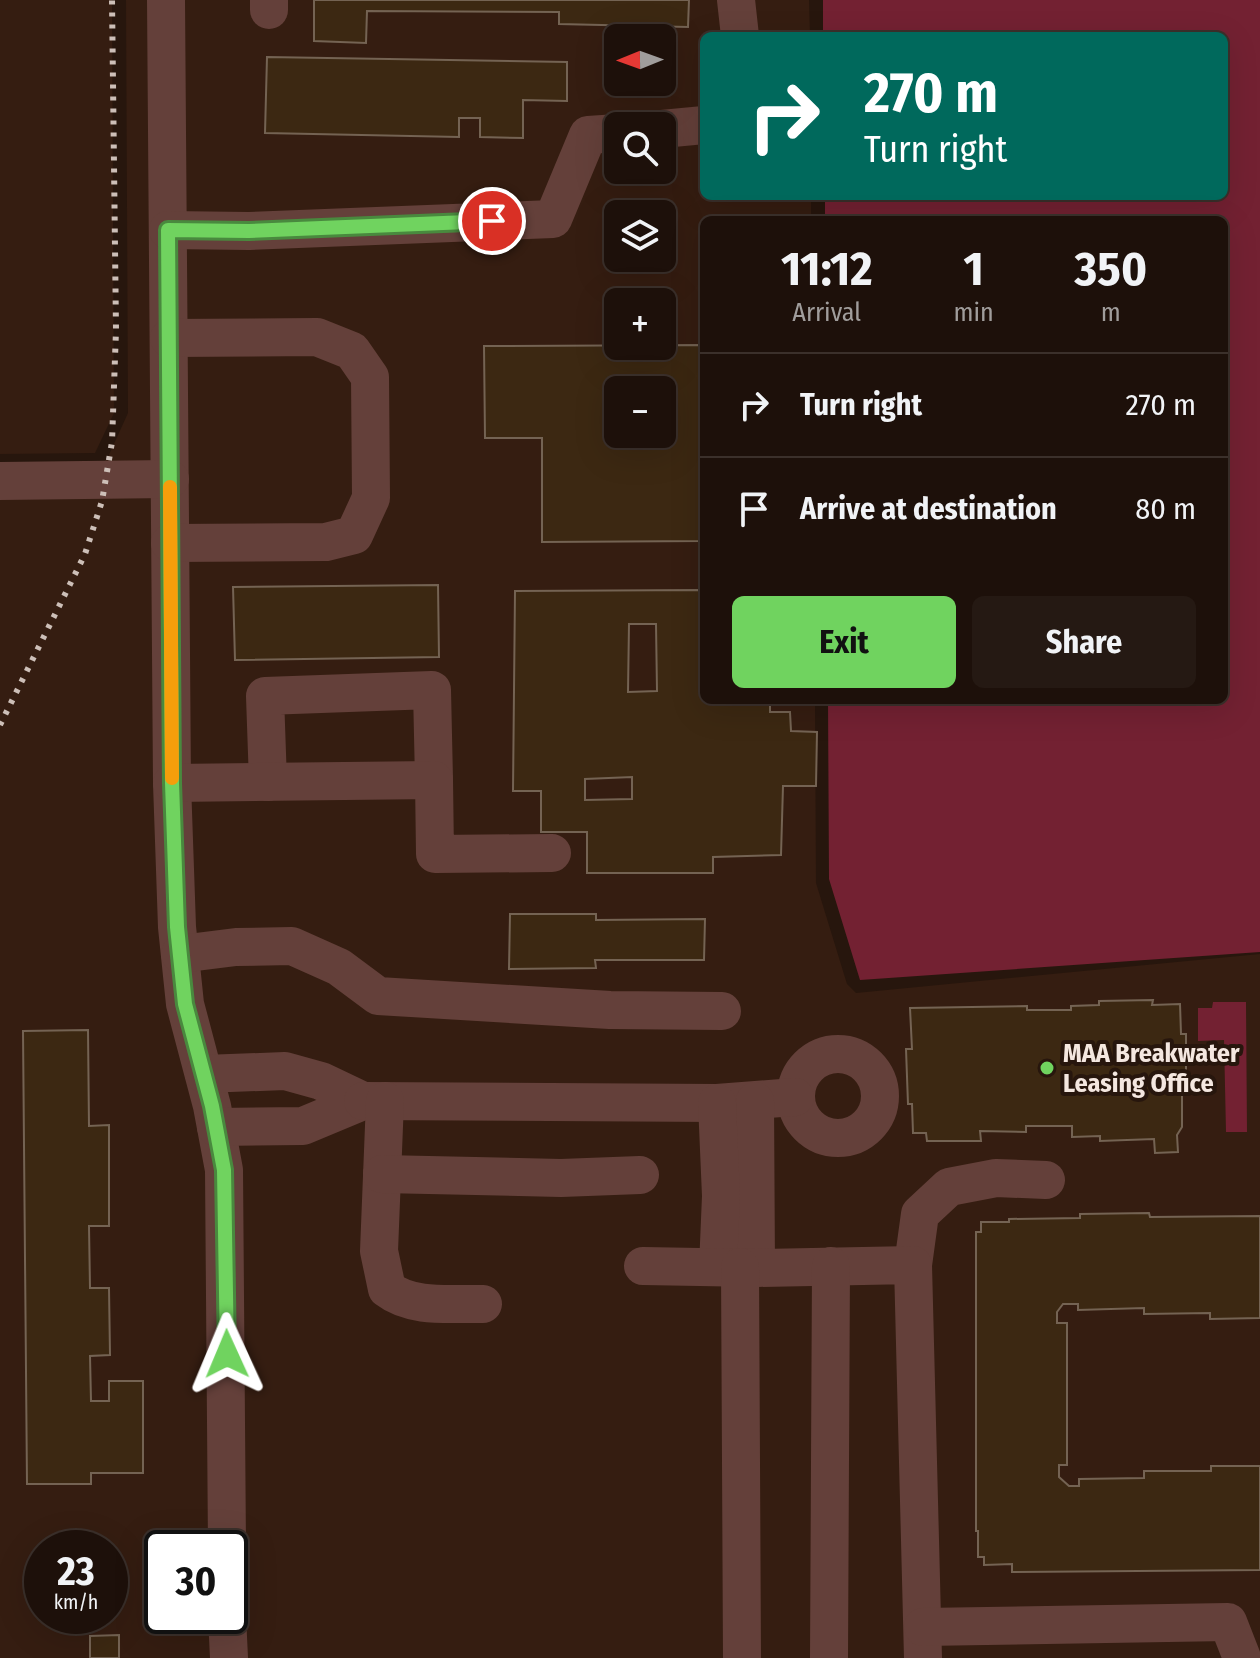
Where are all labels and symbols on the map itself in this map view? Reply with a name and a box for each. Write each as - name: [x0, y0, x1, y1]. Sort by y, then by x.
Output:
- north arrow: [604, 24, 676, 96]
- pin: [458, 187, 526, 255]
- place label: MAA Breakwater Leasing Office: [1063, 1038, 1240, 1099]
- marker: MAA Breakwater Leasing Office: [1038, 1059, 1056, 1077]
- position arrow: [185, 1312, 269, 1396]
- speed limit sign: 30: [144, 1530, 248, 1634]

